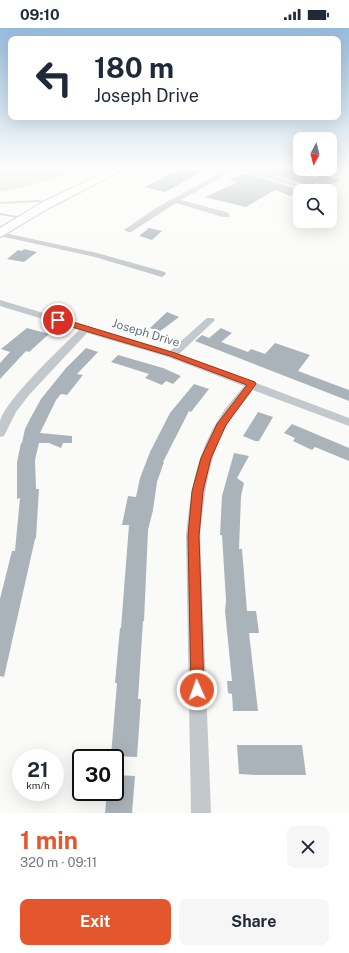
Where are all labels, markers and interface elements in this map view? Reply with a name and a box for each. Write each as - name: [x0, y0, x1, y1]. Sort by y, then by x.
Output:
- text: 09:10: [20, 6, 60, 23]
- text: 180 m: [94, 51, 174, 84]
- icon: left: [28, 52, 80, 104]
- text: Joseph Drive: [94, 85, 199, 106]
- north arrow: [293, 132, 337, 176]
- map controls: [293, 132, 337, 228]
- button: search: [293, 184, 337, 228]
- pin: [41, 303, 75, 337]
- icon: arrive: [47, 309, 69, 331]
- street label: Joseph Drive: [110, 316, 182, 350]
- position arrow: [176, 669, 218, 711]
- speed limit sign: 30: [72, 749, 124, 801]
- text: 21: [27, 758, 49, 782]
- text: km/h: [26, 779, 50, 791]
- text: 1 min: [20, 826, 78, 854]
- button: close: [287, 826, 329, 868]
- text: 320 m · 09:11: [20, 855, 97, 870]
- button: Exit: [20, 899, 171, 945]
- button: Share: [179, 899, 329, 945]

